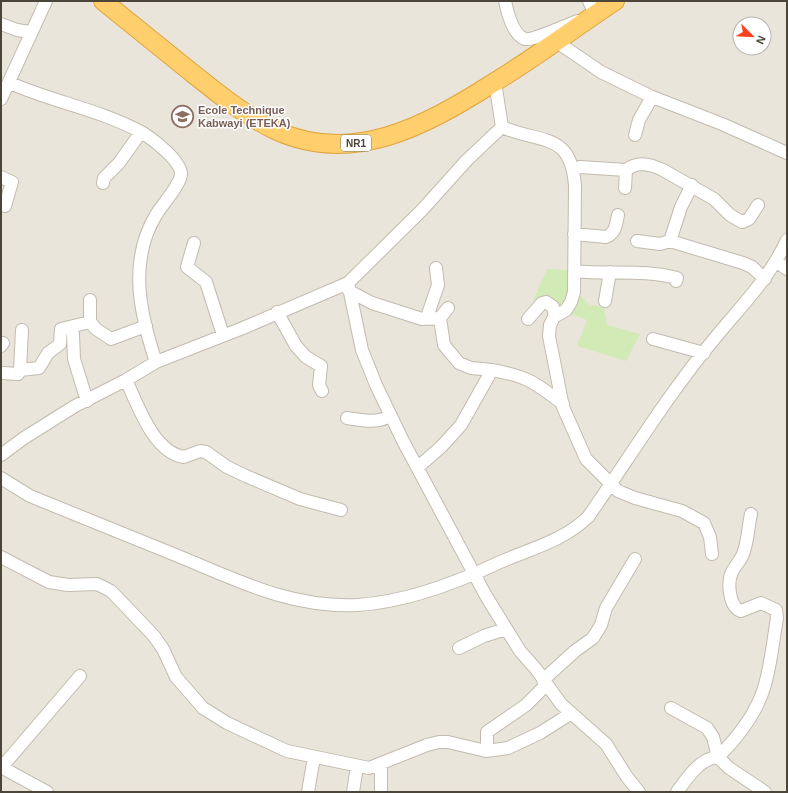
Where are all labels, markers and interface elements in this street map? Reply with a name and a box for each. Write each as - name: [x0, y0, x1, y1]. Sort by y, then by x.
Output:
- north arrow: [732, 16, 772, 56]
- text: N: [754, 34, 768, 46]
- school or university icon: Ecole Technique Kabwayi (ETEKA): [169, 103, 195, 129]
- place label: Ecole Technique Kabwayi (ETEKA): [198, 104, 291, 129]
- road number: NR1: [341, 135, 371, 151]

